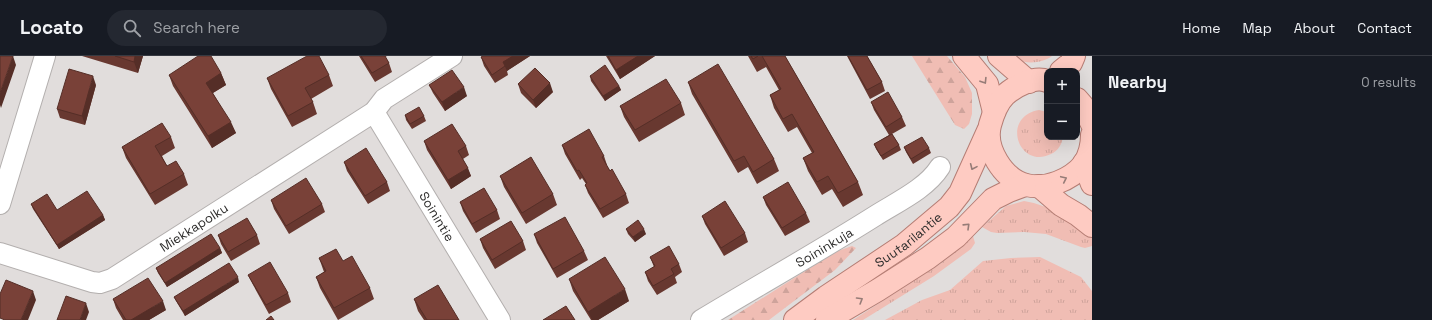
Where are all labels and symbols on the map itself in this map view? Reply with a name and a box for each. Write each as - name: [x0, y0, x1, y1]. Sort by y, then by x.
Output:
- one-way arrow: [979, 77, 986, 84]
- one-way arrow: [970, 162, 978, 170]
- one-way arrow: [1059, 176, 1067, 184]
- street label: Soinintie: [416, 188, 459, 244]
- street label: Miekkapolku: [156, 199, 231, 255]
- street label: Suutarilantie: [871, 208, 945, 271]
- street label: Soininkuja: [792, 223, 856, 271]
- one-way arrow: [962, 224, 970, 231]
- one-way arrow: [856, 298, 863, 305]

